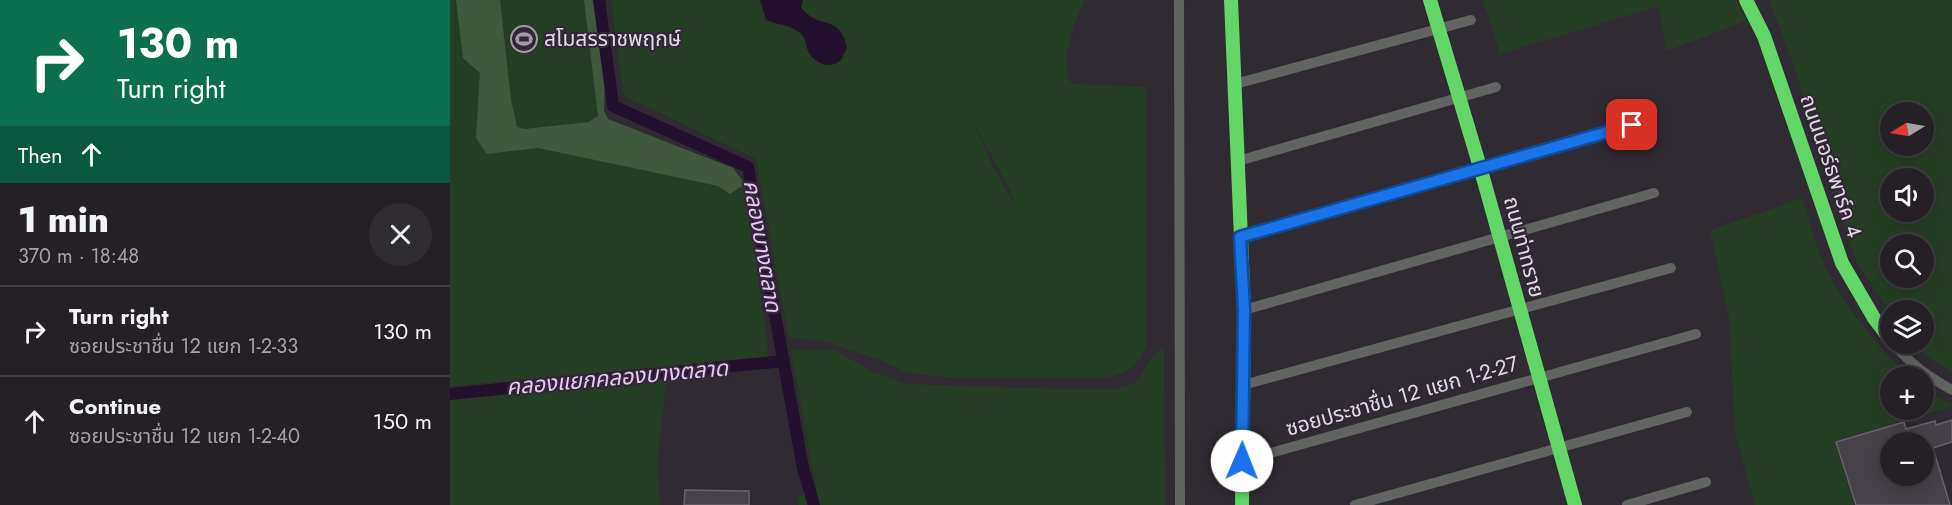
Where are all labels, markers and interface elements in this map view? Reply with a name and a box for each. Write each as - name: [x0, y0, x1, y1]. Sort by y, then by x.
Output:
- text: 130 m: [117, 13, 239, 74]
- icon: right: [18, 24, 96, 102]
- sports icon: สโมสรราชพฤกษ์: [509, 24, 539, 54]
- place label: สโมสรราชพฤกษ์: [544, 24, 681, 54]
- text: Turn right: [117, 69, 225, 108]
- street label: ถนนนอร์ธพาร์ค 4: [1792, 90, 1870, 242]
- pin: [1606, 99, 1657, 150]
- north arrow: [1880, 102, 1934, 156]
- map controls: [1880, 102, 1934, 486]
- icon: arrive: [1615, 108, 1648, 141]
- icon: ahead: [75, 138, 108, 171]
- text: Then: [18, 139, 63, 171]
- button: sound: [1880, 168, 1934, 222]
- water label: คลองบางตลาด: [736, 177, 791, 316]
- text: 1 min: [18, 193, 109, 245]
- street label: ถนนท่าทราย: [1496, 193, 1552, 301]
- button: close: [369, 203, 432, 266]
- button: search: [1880, 234, 1934, 288]
- text: 370 m · 18:48: [18, 242, 139, 271]
- text: Turn right: [69, 300, 169, 332]
- button: layers: [1880, 300, 1934, 354]
- icon: right: [18, 315, 51, 348]
- text: 130 m: [373, 315, 432, 347]
- text: ซอยประชาชื่น 12 แยก 1-2-33: [69, 332, 298, 361]
- street label: ซอยประชาชื่น 12 แยก 1-2-27: [1282, 348, 1522, 444]
- water label: คลองแยกคลองบางตลาด: [505, 351, 731, 403]
- button: +: [1880, 366, 1934, 420]
- text: Continue: [69, 390, 161, 422]
- icon: ahead: [18, 405, 51, 438]
- text: 150 m: [373, 405, 432, 437]
- text: ซอยประชาชื่น 12 แยก 1-2-40: [69, 422, 300, 451]
- position arrow: [1210, 429, 1274, 493]
- button: −: [1880, 432, 1934, 486]

